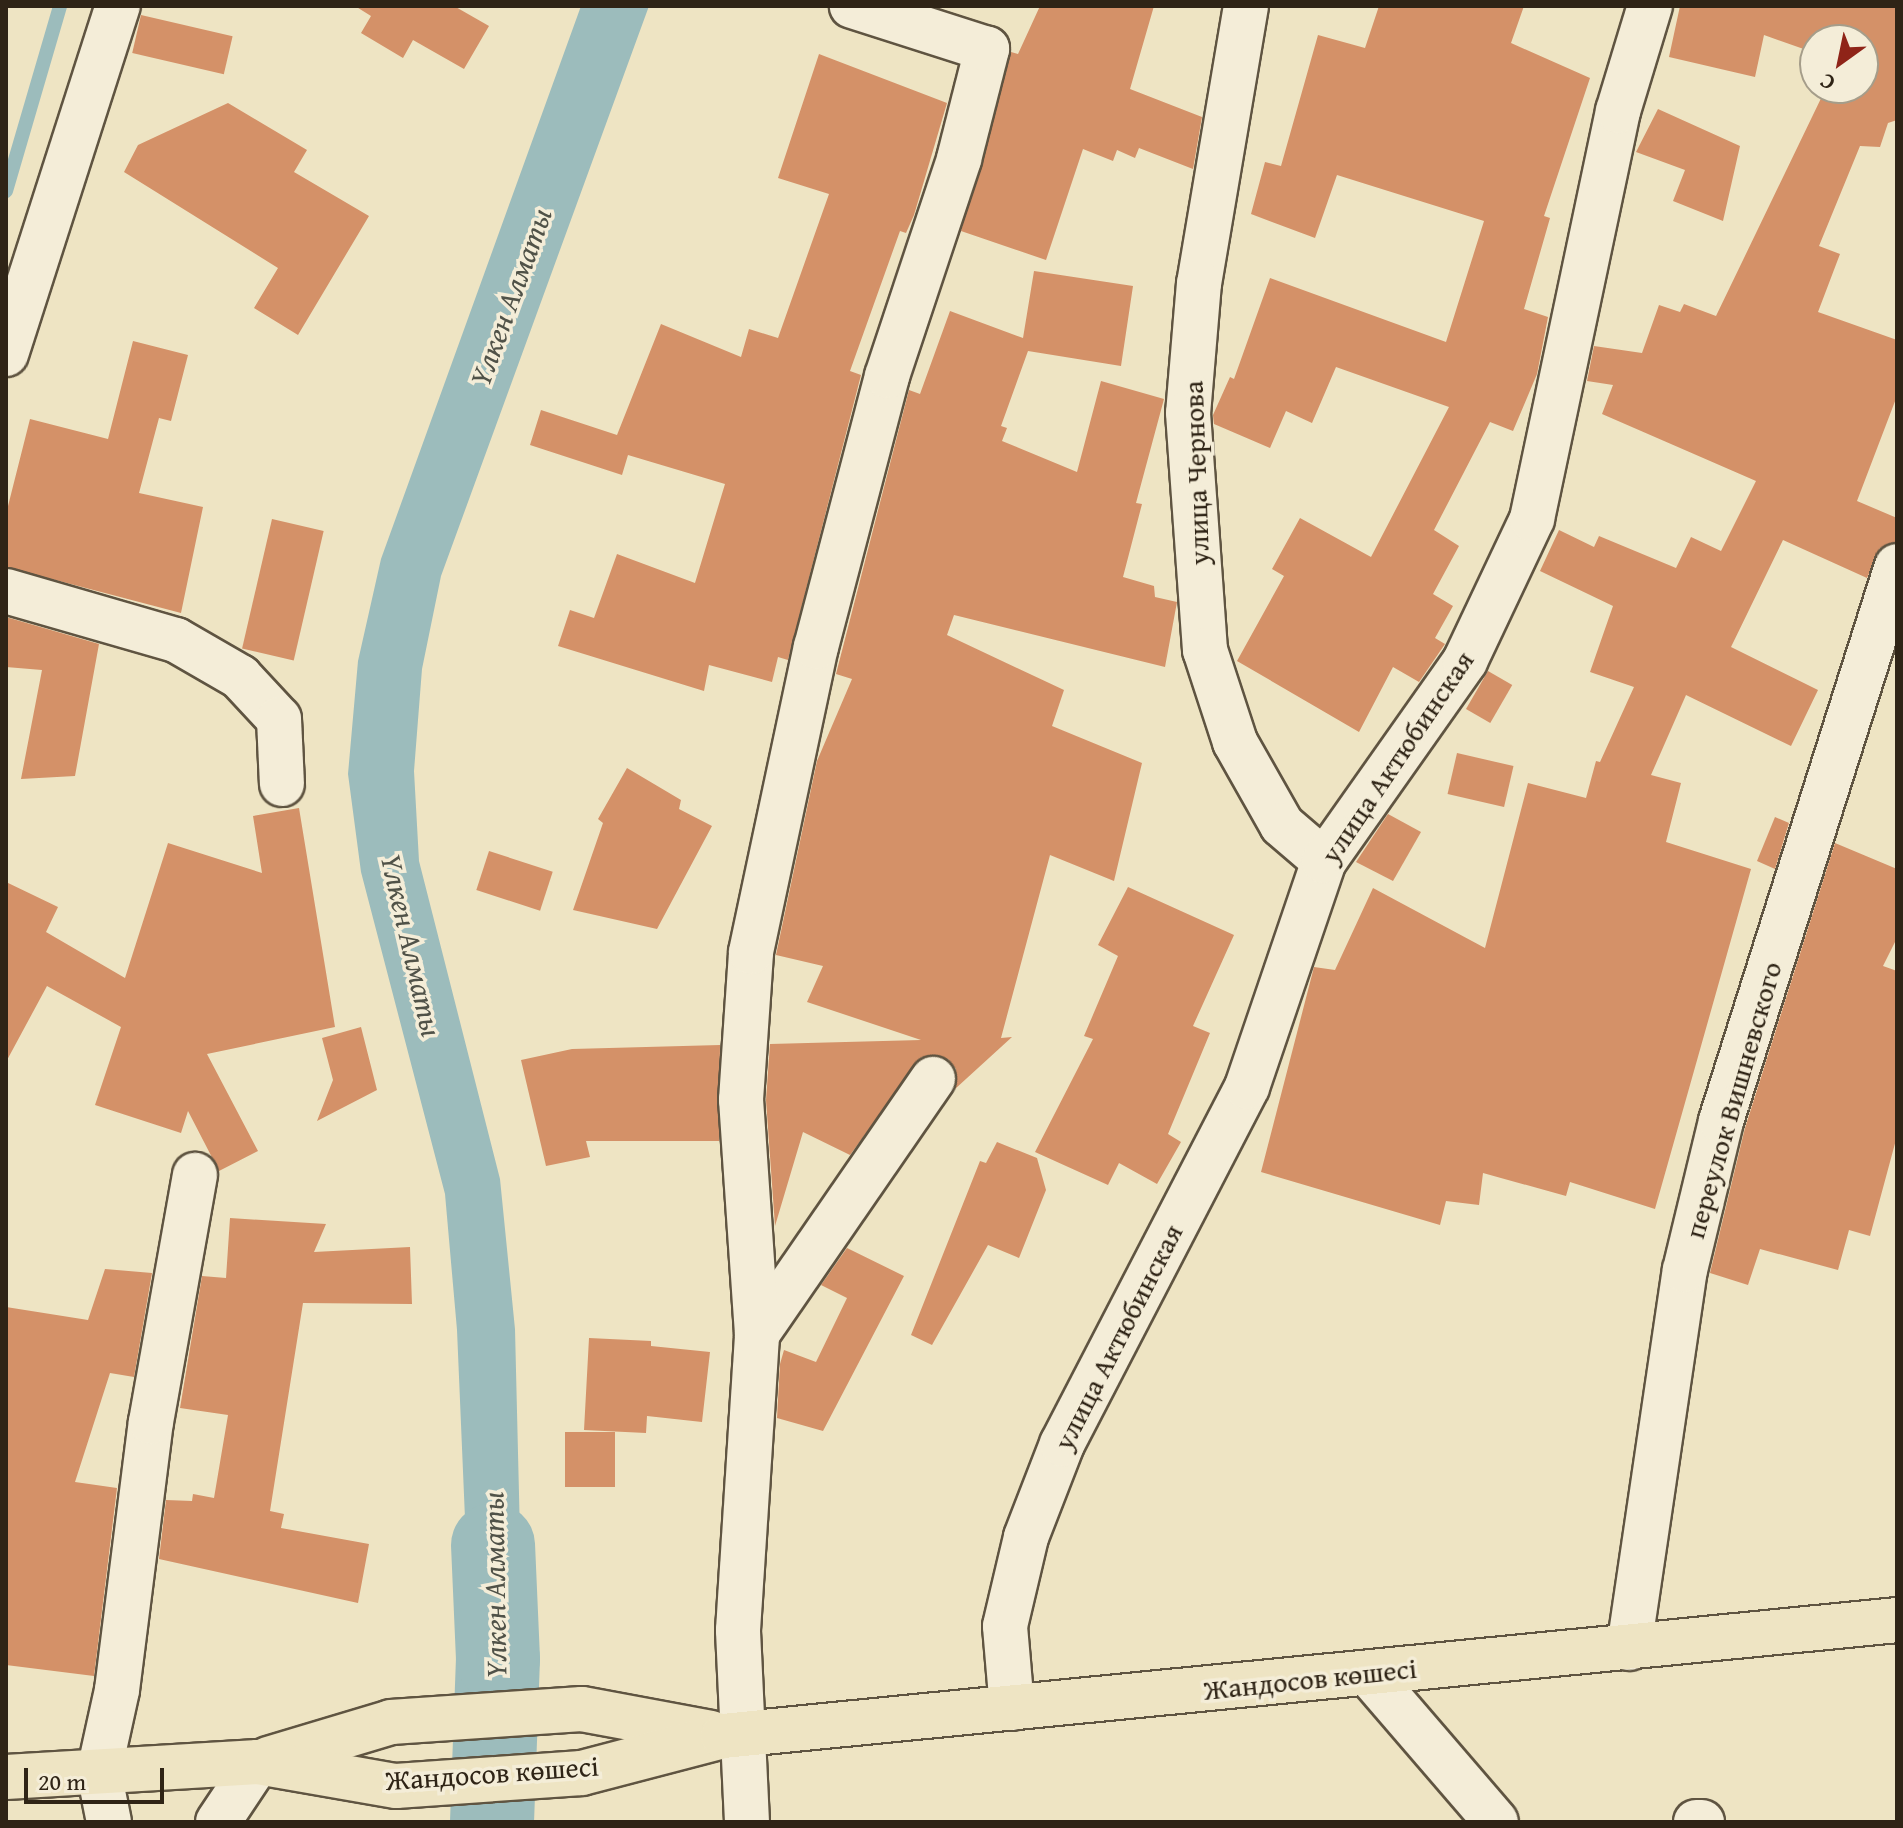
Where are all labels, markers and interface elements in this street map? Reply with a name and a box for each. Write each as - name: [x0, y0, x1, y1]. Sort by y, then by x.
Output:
- north arrow: [1799, 24, 1879, 104]
- text: С: [1813, 66, 1841, 99]
- water label: Үлкен Алматы: [461, 203, 559, 391]
- street label: улица Чернова: [1176, 380, 1216, 566]
- street label: улица Актюбинская: [1313, 644, 1481, 870]
- water label: Үлкен Алматы: [373, 850, 451, 1040]
- street label: переулок Вишневского: [1677, 958, 1789, 1242]
- street label: улица Актюбинская: [1047, 1218, 1189, 1456]
- water label: Үлкен Алматы: [474, 1491, 514, 1679]
- street label: Жандосов көшесі: [1202, 1651, 1418, 1707]
- street label: Жандосов көшесі: [384, 1749, 600, 1797]
- scale bar: [28, 1752, 168, 1802]
- text: 20 m: [38, 1764, 86, 1799]

